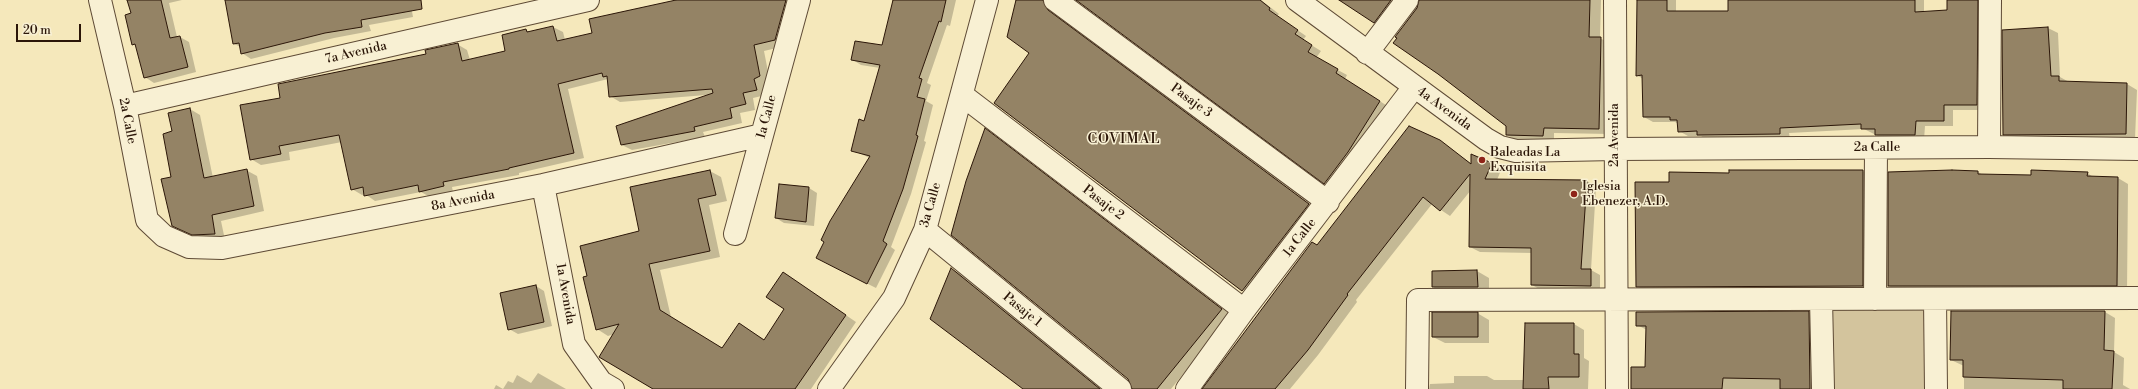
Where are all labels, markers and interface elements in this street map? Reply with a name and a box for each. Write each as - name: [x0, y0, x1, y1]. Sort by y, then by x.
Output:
- scale bar: [18, 16, 83, 42]
- text: 20 m: [23, 23, 51, 38]
- street label: 7a Avenida: [324, 38, 388, 68]
- street label: Pasaje 3: [1167, 81, 1215, 121]
- street label: 4a Avenida: [1413, 84, 1475, 134]
- street label: 1a Calle: [754, 93, 780, 141]
- street label: 2a Calle: [115, 97, 139, 145]
- street label: 2a Avenida: [1607, 103, 1623, 167]
- district label: COVIMAL: [1087, 132, 1161, 148]
- street label: 2a Calle: [1854, 140, 1900, 156]
- place label: Baleadas La Exquisita: [1490, 145, 1560, 176]
- marker: Baleadas La Exquisita: [1477, 155, 1487, 165]
- place label: Iglesia Ebenezer, A.D.: [1582, 179, 1668, 210]
- street label: 3a Calle: [917, 181, 945, 229]
- street label: Pasaje 2: [1079, 182, 1127, 224]
- street label: 8a Avenida: [430, 187, 496, 215]
- marker: Iglesia Ebenezer, A.D.: [1569, 189, 1579, 199]
- street label: 1a Calle: [1280, 216, 1320, 260]
- street label: 1a Avenida: [552, 262, 578, 326]
- street label: Pasaje 1: [999, 289, 1045, 331]

